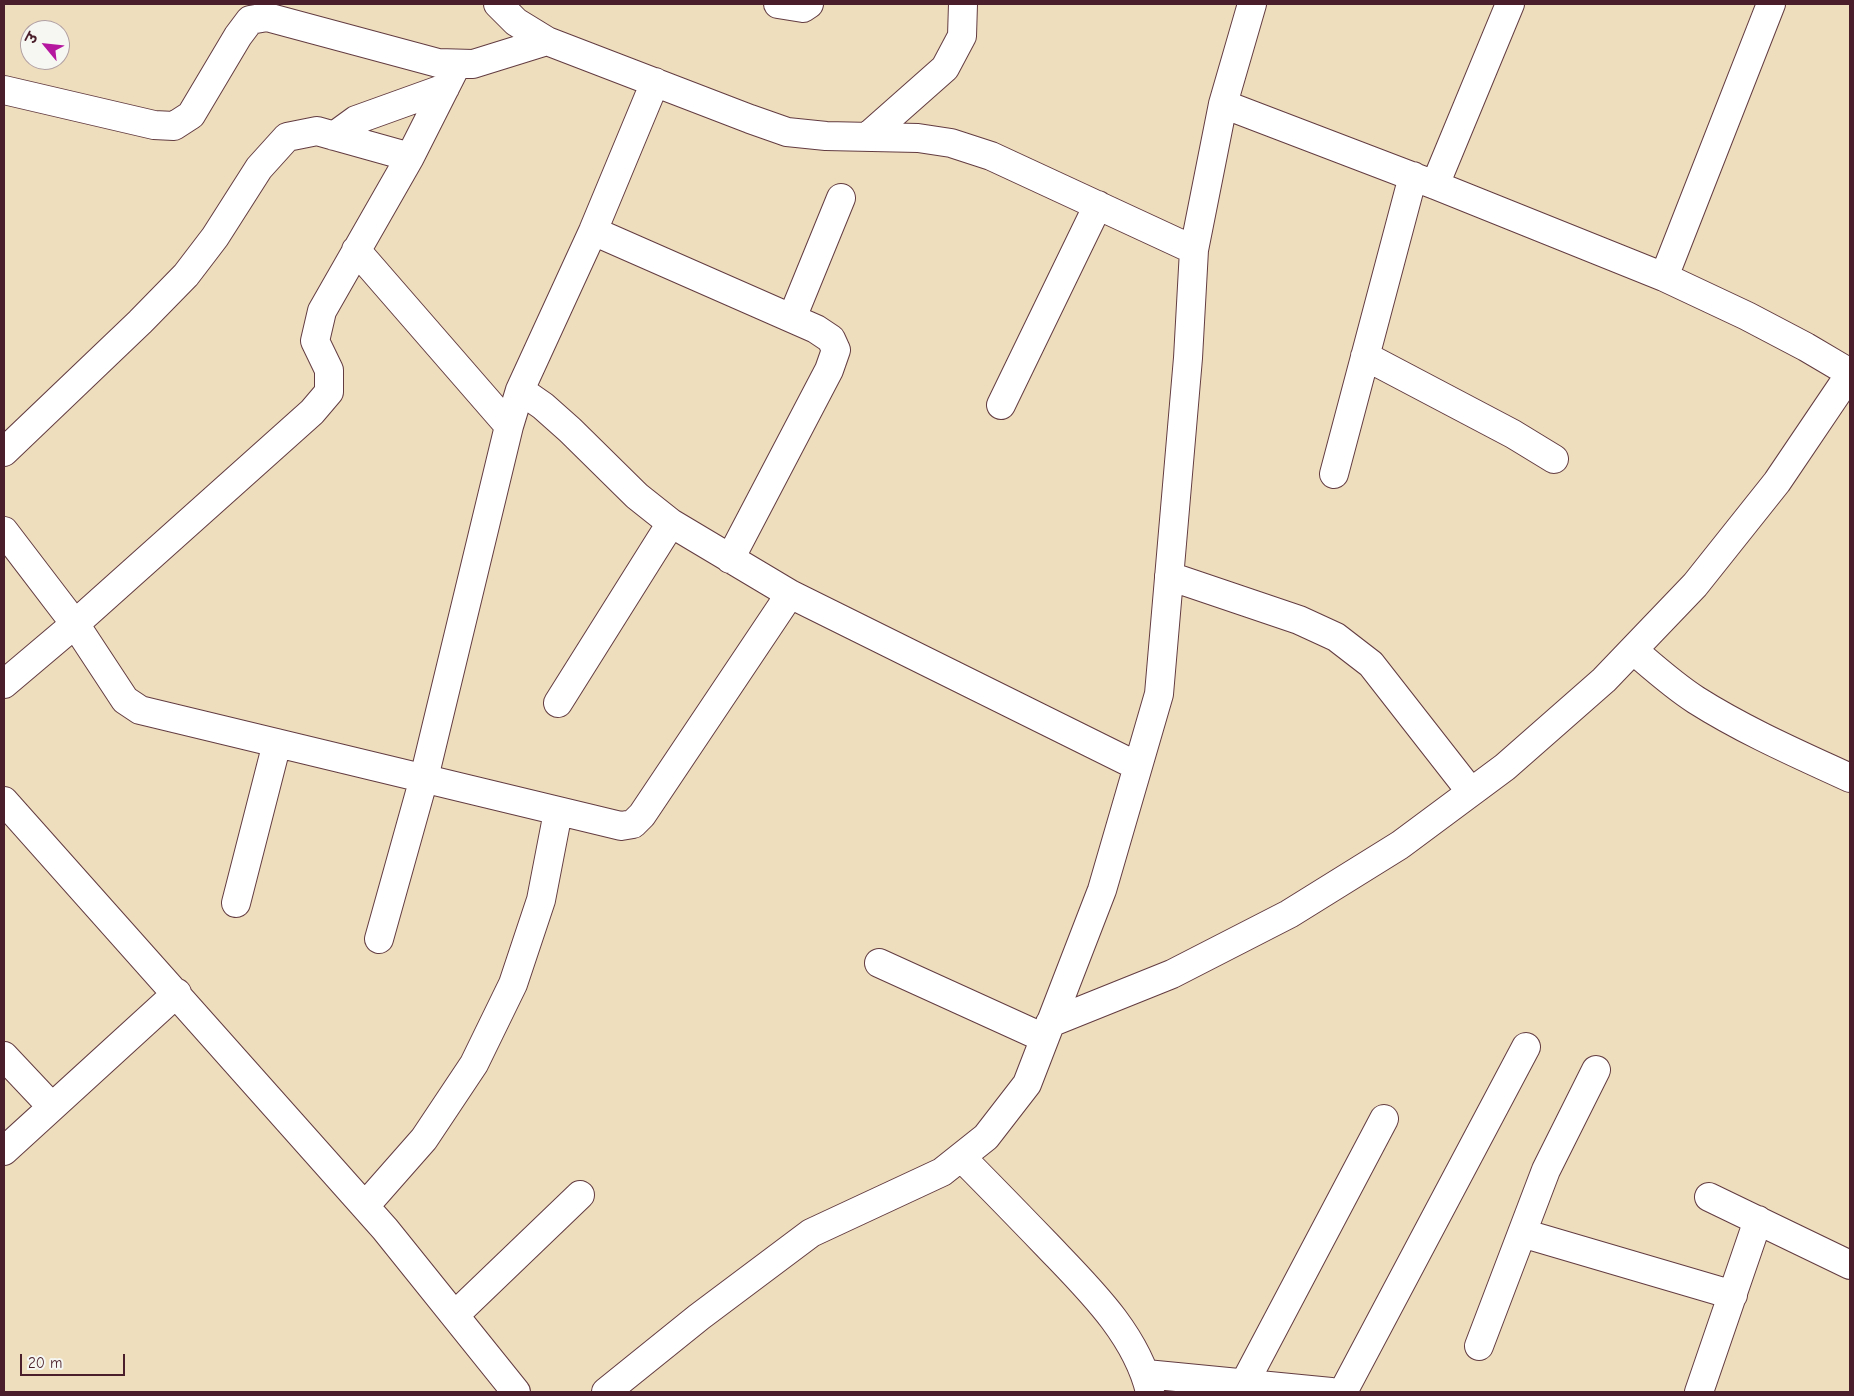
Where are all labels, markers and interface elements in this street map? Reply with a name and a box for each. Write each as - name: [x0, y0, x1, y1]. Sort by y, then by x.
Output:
- north arrow: [20, 20, 70, 70]
- text: उ: [22, 30, 42, 46]
- scale bar: [22, 1344, 128, 1376]
- text: 20 m: [28, 1354, 62, 1372]

